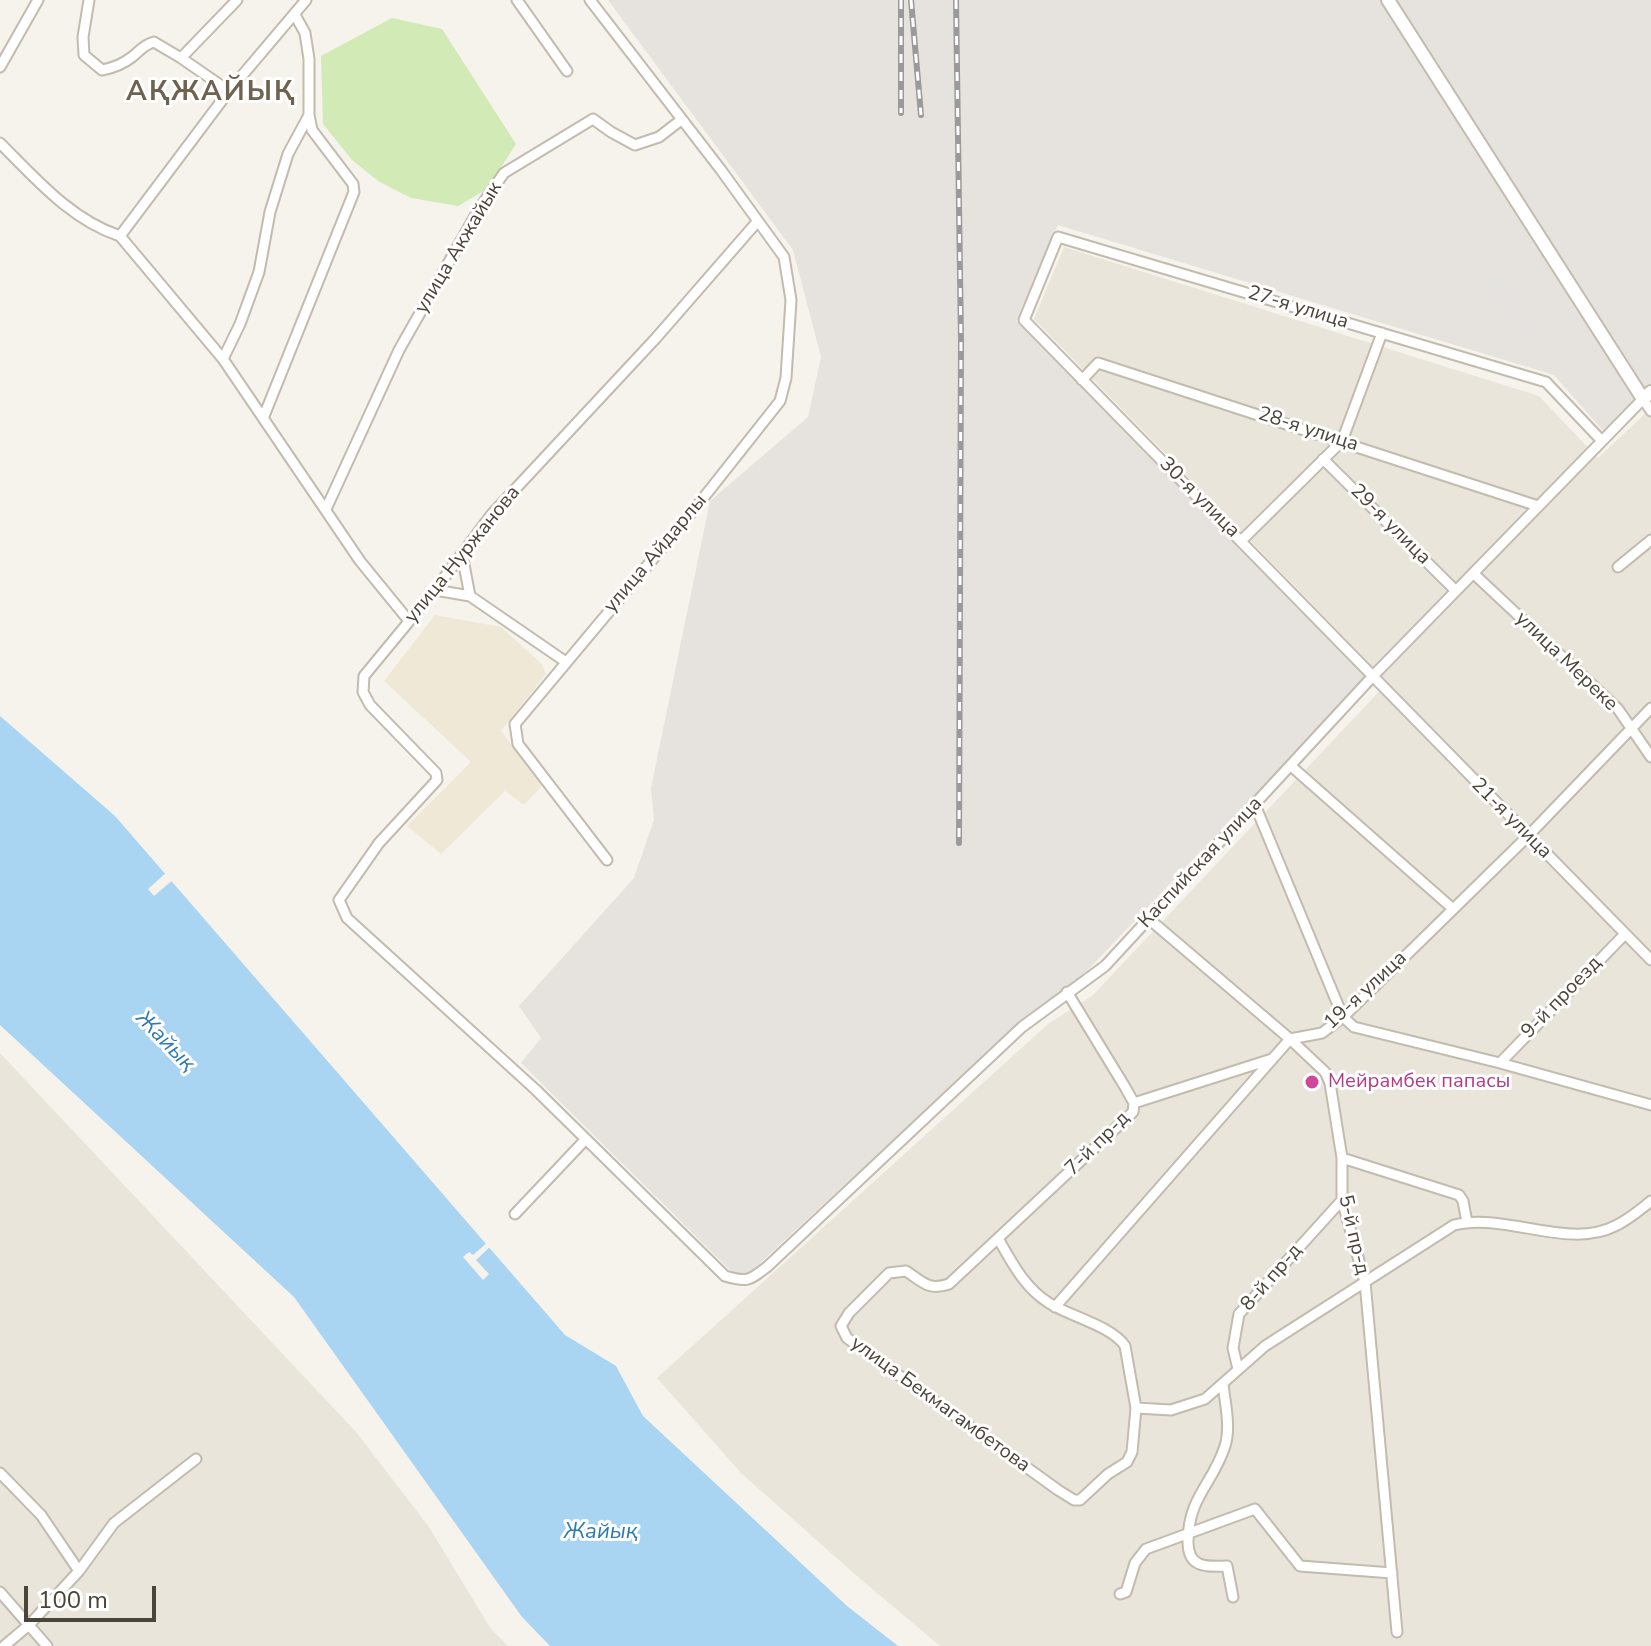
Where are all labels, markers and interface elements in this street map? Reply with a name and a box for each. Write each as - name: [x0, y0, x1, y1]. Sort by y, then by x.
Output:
- district label: АҚЖАЙЫҚ: [126, 76, 296, 110]
- street label: улица Акжайык: [410, 178, 508, 318]
- street label: 27-я улица: [1245, 281, 1351, 335]
- street label: 28-я улица: [1255, 402, 1361, 458]
- street label: 30-я улица: [1154, 453, 1244, 543]
- street label: 29-я улица: [1345, 480, 1435, 570]
- street label: улица Нуржанова: [400, 481, 526, 629]
- street label: улица Айдарлы: [599, 490, 713, 618]
- street label: улица Мереке: [1510, 607, 1622, 717]
- street label: 21-я улица: [1466, 774, 1556, 864]
- street label: Каспийская улица: [1134, 792, 1268, 934]
- street label: 19-я улица: [1320, 947, 1412, 1035]
- street label: 9-й проезд: [1517, 952, 1607, 1044]
- water label: Жайық: [130, 1006, 200, 1078]
- place label: Мейрамбек папасы: [1328, 1070, 1510, 1094]
- marker: Мейрамбек папасы: [1303, 1073, 1321, 1091]
- street label: 7-й пр-д: [1061, 1107, 1135, 1181]
- street label: 5-й пр-д: [1332, 1193, 1374, 1277]
- street label: 8-й пр-д: [1236, 1240, 1308, 1316]
- street label: улица Бекмагамбетова: [846, 1332, 1034, 1478]
- water label: Жайық: [564, 1520, 638, 1546]
- scale bar: [28, 1570, 160, 1620]
- text: 100 m: [38, 1584, 108, 1616]

